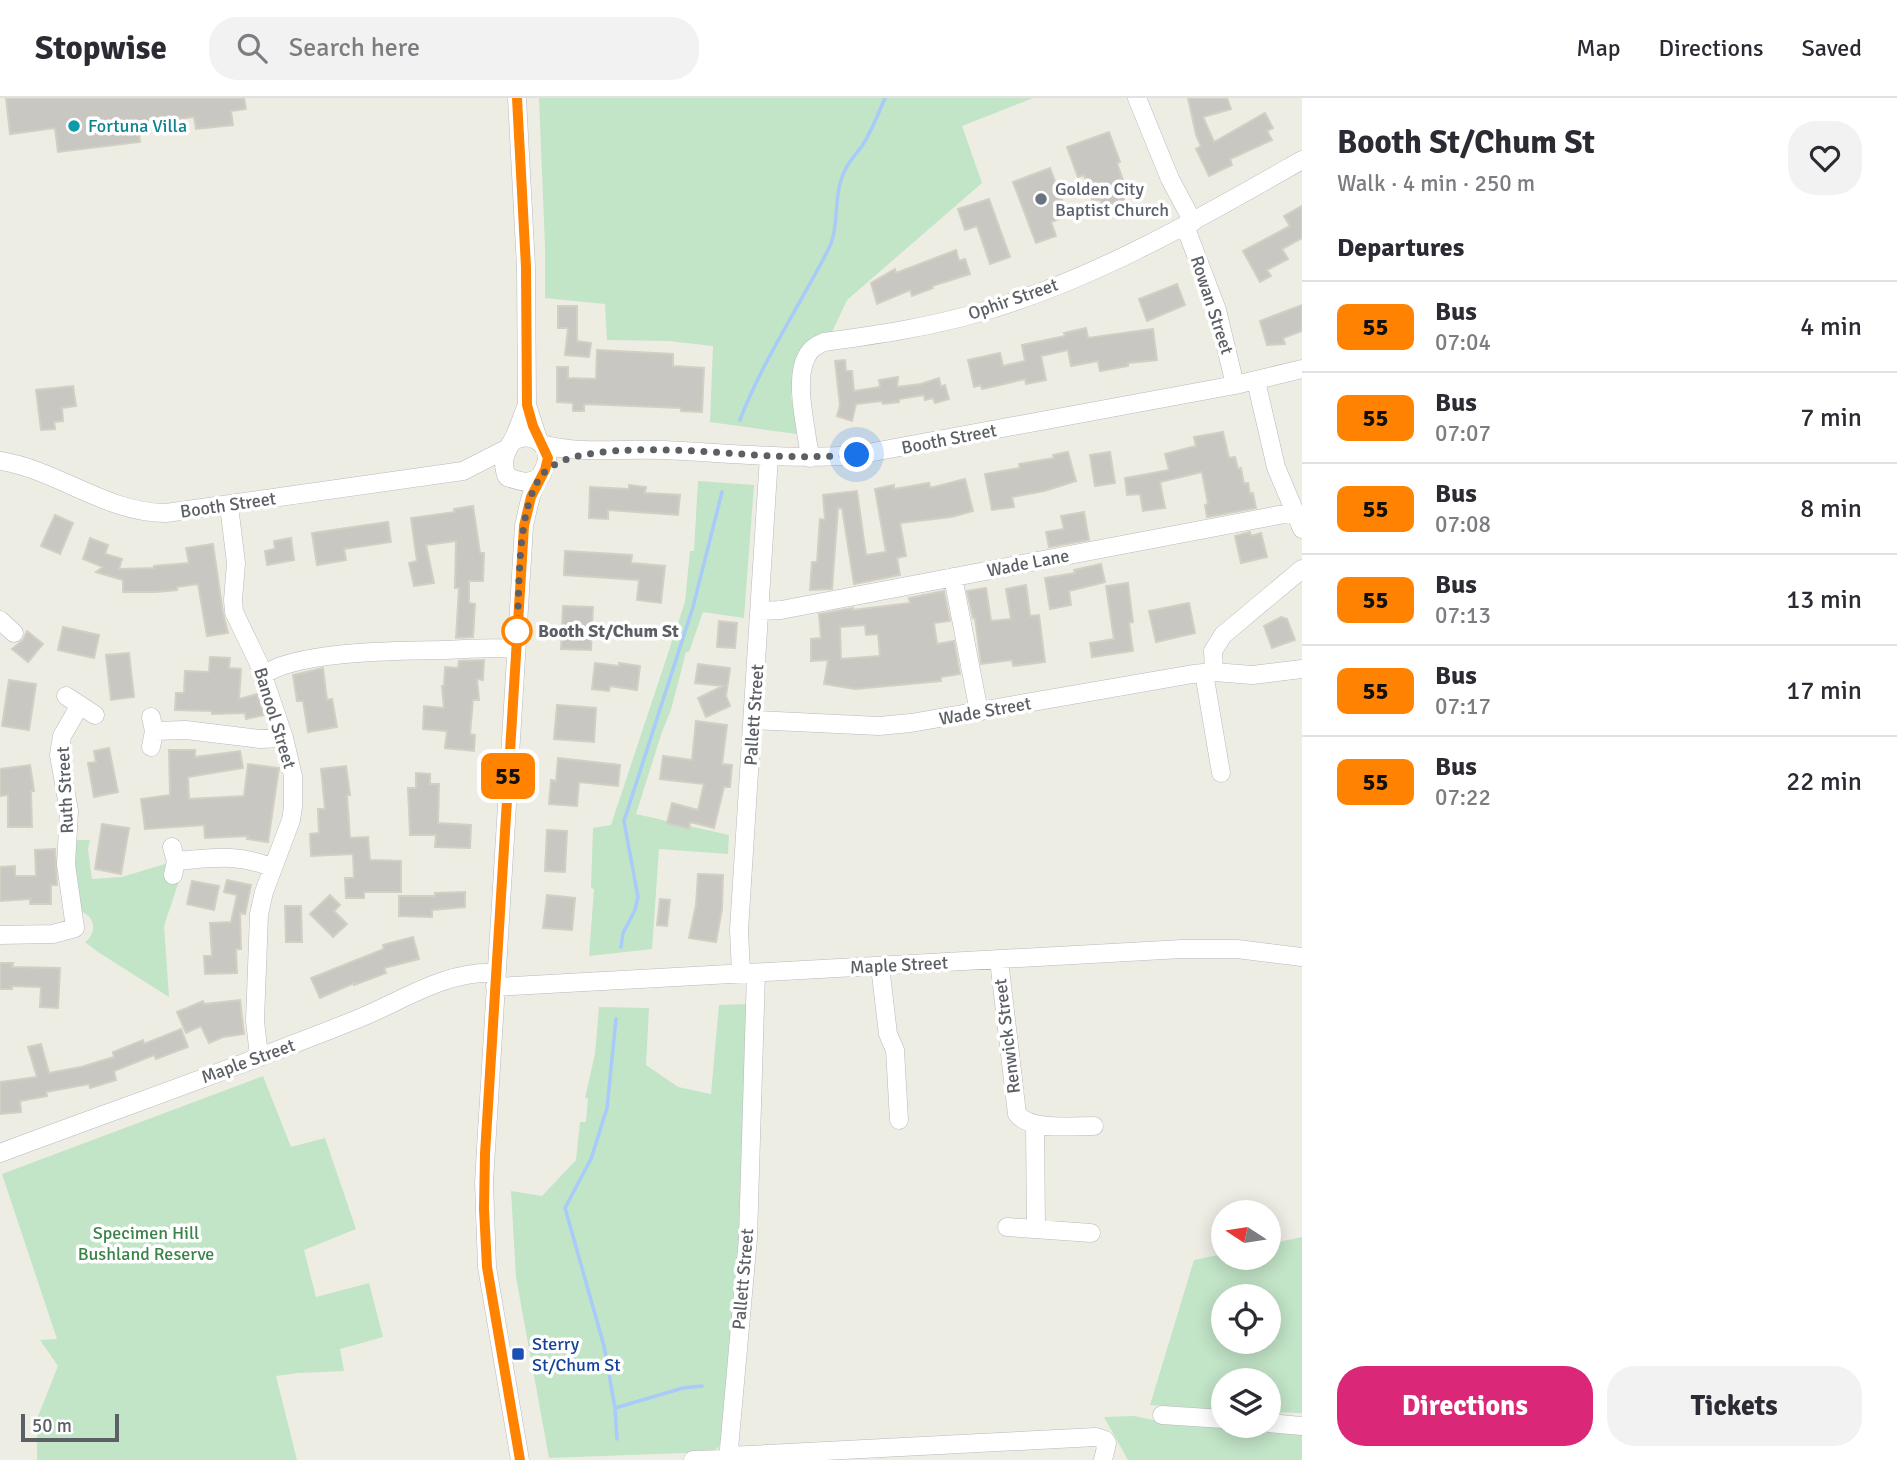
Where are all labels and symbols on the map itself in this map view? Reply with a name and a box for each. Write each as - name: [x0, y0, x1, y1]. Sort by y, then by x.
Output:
- place label: Fortuna Villa: [88, 115, 187, 137]
- marker: Fortuna Villa: [66, 118, 82, 134]
- place label: Golden City Baptist Church: [1055, 178, 1169, 221]
- marker: Golden City Baptist Church: [1033, 191, 1049, 207]
- street label: Rowan Street: [1186, 253, 1238, 357]
- street label: Ophir Street: [965, 273, 1061, 325]
- street label: Booth Street: [900, 419, 998, 459]
- your location: [839, 437, 874, 472]
- street label: Booth Street: [179, 487, 277, 523]
- street label: Wade Lane: [985, 544, 1071, 582]
- marker: Booth St/Chum St: [502, 616, 532, 646]
- place label: Booth St/Chum St: [538, 620, 679, 642]
- street label: Pallett Street: [739, 664, 769, 766]
- street label: Banool Street: [249, 665, 301, 771]
- street label: Wade Street: [937, 692, 1033, 730]
- street label: Ruth Street: [52, 746, 78, 834]
- line badge: 55: [476, 753, 540, 799]
- street label: Maple Street: [849, 951, 949, 979]
- street label: Renwick Street: [989, 977, 1025, 1095]
- street label: Maple Street: [198, 1034, 298, 1088]
- north arrow: [1211, 1200, 1281, 1270]
- park label: Specimen Hill Bushland Reserve: [78, 1222, 214, 1265]
- street label: Pallett Street: [728, 1227, 758, 1331]
- place label: Sterry St/Chum St: [532, 1333, 621, 1376]
- marker: Sterry St/Chum St: [510, 1346, 526, 1362]
- scale bar: [21, 1411, 119, 1443]

